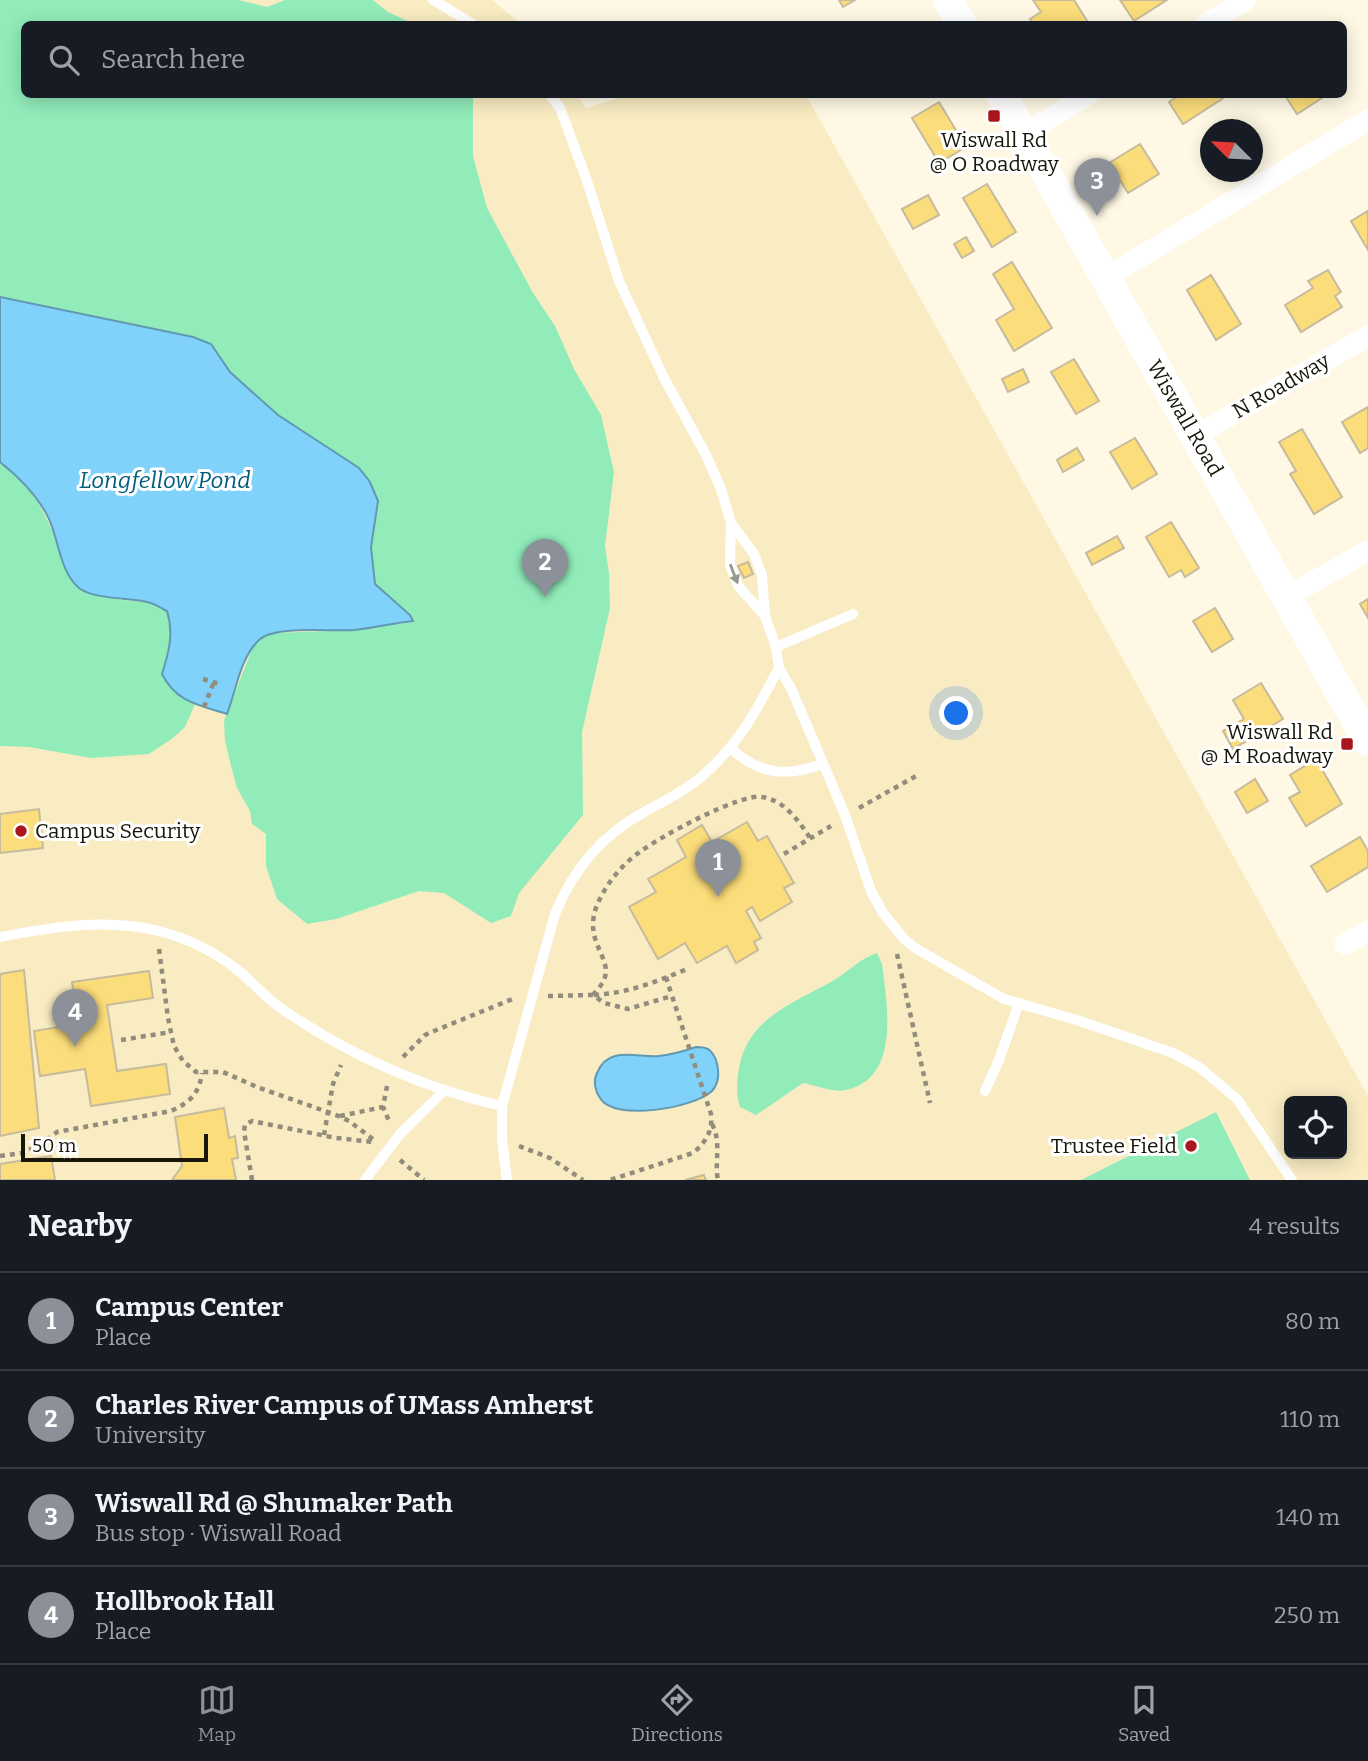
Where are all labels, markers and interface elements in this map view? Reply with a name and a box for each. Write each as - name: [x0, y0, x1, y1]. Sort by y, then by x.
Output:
- search box: [21, 21, 1347, 98]
- icon: search: [45, 41, 83, 79]
- text: Search here: [101, 44, 245, 75]
- marker: Wiswall Rd @ O Roadway: [986, 108, 1002, 124]
- north arrow: [1200, 119, 1263, 182]
- place label: Wiswall Rd @ O Roadway: [929, 127, 1060, 177]
- pin: 3: [1074, 158, 1120, 216]
- street label: N Roadway: [1228, 347, 1335, 424]
- street label: Wiswall Road: [1141, 355, 1229, 481]
- water label: Longfellow Pond: [79, 466, 251, 494]
- pin: 2: [522, 539, 568, 597]
- one-way arrow: [729, 564, 740, 585]
- your location: [939, 696, 973, 730]
- place label: Wiswall Rd @ M Roadway: [1200, 719, 1334, 769]
- marker: Wiswall Rd @ M Roadway: [1339, 736, 1355, 752]
- place label: Campus Security: [35, 818, 201, 844]
- marker: Campus Security: [13, 823, 29, 839]
- pin: 1: [695, 839, 741, 897]
- pin: 4: [52, 989, 98, 1047]
- map controls: [1284, 1096, 1347, 1159]
- button: locate: [1284, 1096, 1347, 1159]
- scale bar: [21, 1131, 208, 1163]
- place label: Trustee Field: [1051, 1133, 1177, 1159]
- text: 50 m: [32, 1134, 76, 1157]
- marker: Trustee Field: [1183, 1138, 1199, 1154]
- text: Nearby: [28, 1208, 132, 1244]
- text: 4 results: [1249, 1212, 1340, 1240]
- text: Campus Center: [95, 1292, 283, 1323]
- text: 1: [46, 1307, 56, 1335]
- text: 80 m: [1285, 1307, 1340, 1335]
- text: Place: [95, 1323, 151, 1351]
- text: Charles River Campus of UMass Amherst: [95, 1390, 593, 1421]
- text: 2: [45, 1405, 57, 1433]
- text: 110 m: [1280, 1405, 1340, 1433]
- text: University: [95, 1421, 205, 1449]
- text: Wiswall Rd @ Shumaker Path: [95, 1488, 453, 1519]
- text: 3: [44, 1503, 58, 1531]
- text: 140 m: [1276, 1503, 1340, 1531]
- text: Bus stop · Wiswall Road: [95, 1519, 342, 1547]
- text: Hollbrook Hall: [95, 1586, 274, 1617]
- text: 4: [44, 1601, 58, 1629]
- text: 250 m: [1274, 1601, 1340, 1629]
- text: Place: [95, 1617, 151, 1645]
- tab: Map: [198, 1681, 236, 1746]
- tab: Directions: [631, 1681, 723, 1746]
- tab: Saved: [1118, 1681, 1170, 1746]

